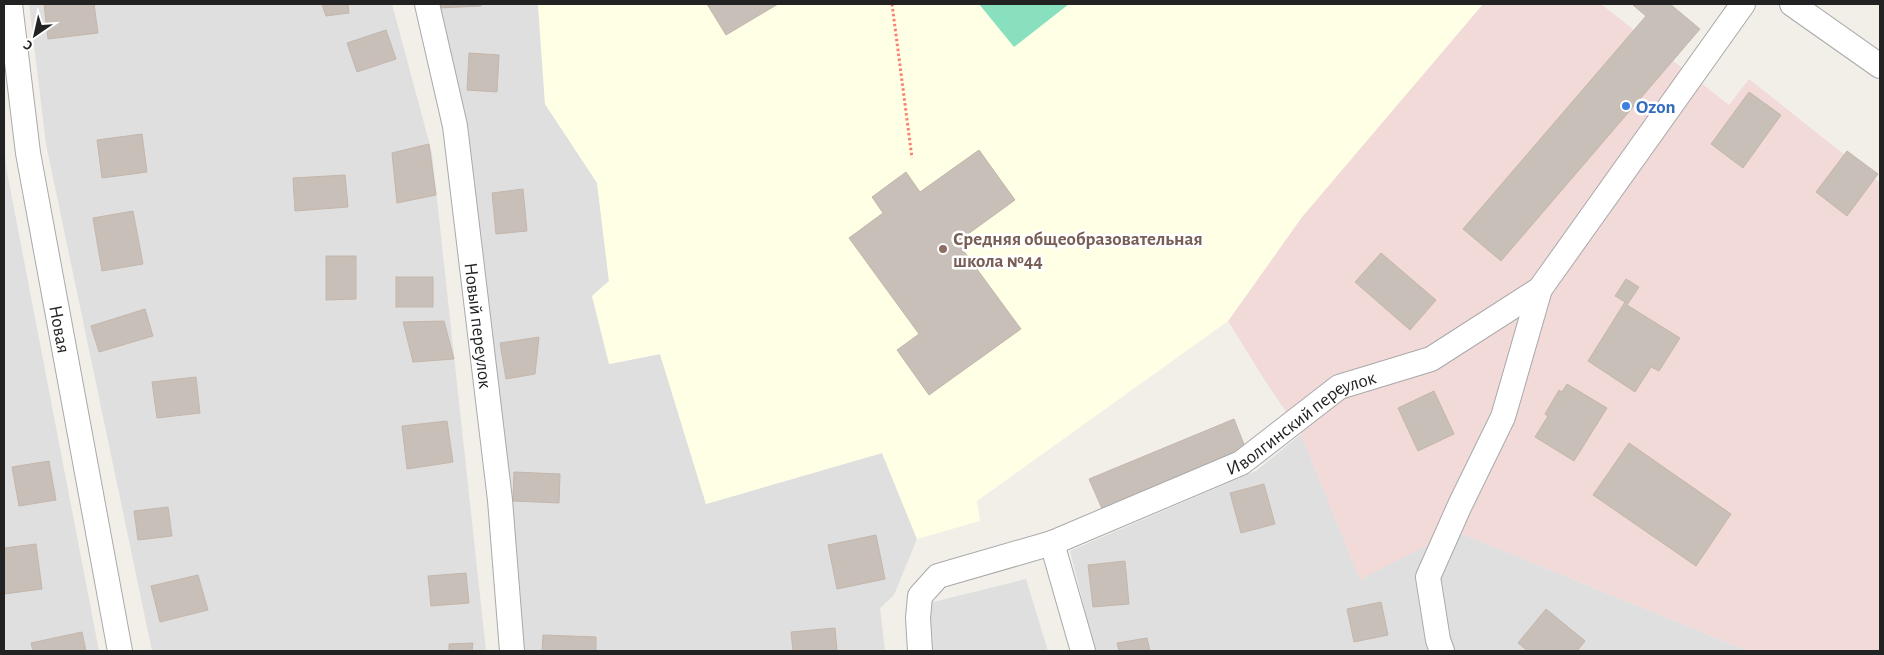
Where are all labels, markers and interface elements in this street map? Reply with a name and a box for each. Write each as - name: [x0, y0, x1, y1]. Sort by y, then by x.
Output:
- north arrow: [10, 10, 60, 60]
- text: С: [21, 37, 35, 53]
- place label: Ozon: [1636, 98, 1675, 117]
- marker: Ozon: [1620, 100, 1632, 112]
- place label: Средняя общеобразовательная школа №44: [953, 230, 1203, 271]
- marker: Средняя общеобразовательная школа №44: [937, 243, 949, 255]
- street label: Новый переулок: [460, 261, 495, 390]
- street label: Новая: [45, 304, 73, 355]
- street label: Иволгинский переулок: [1224, 368, 1378, 479]

